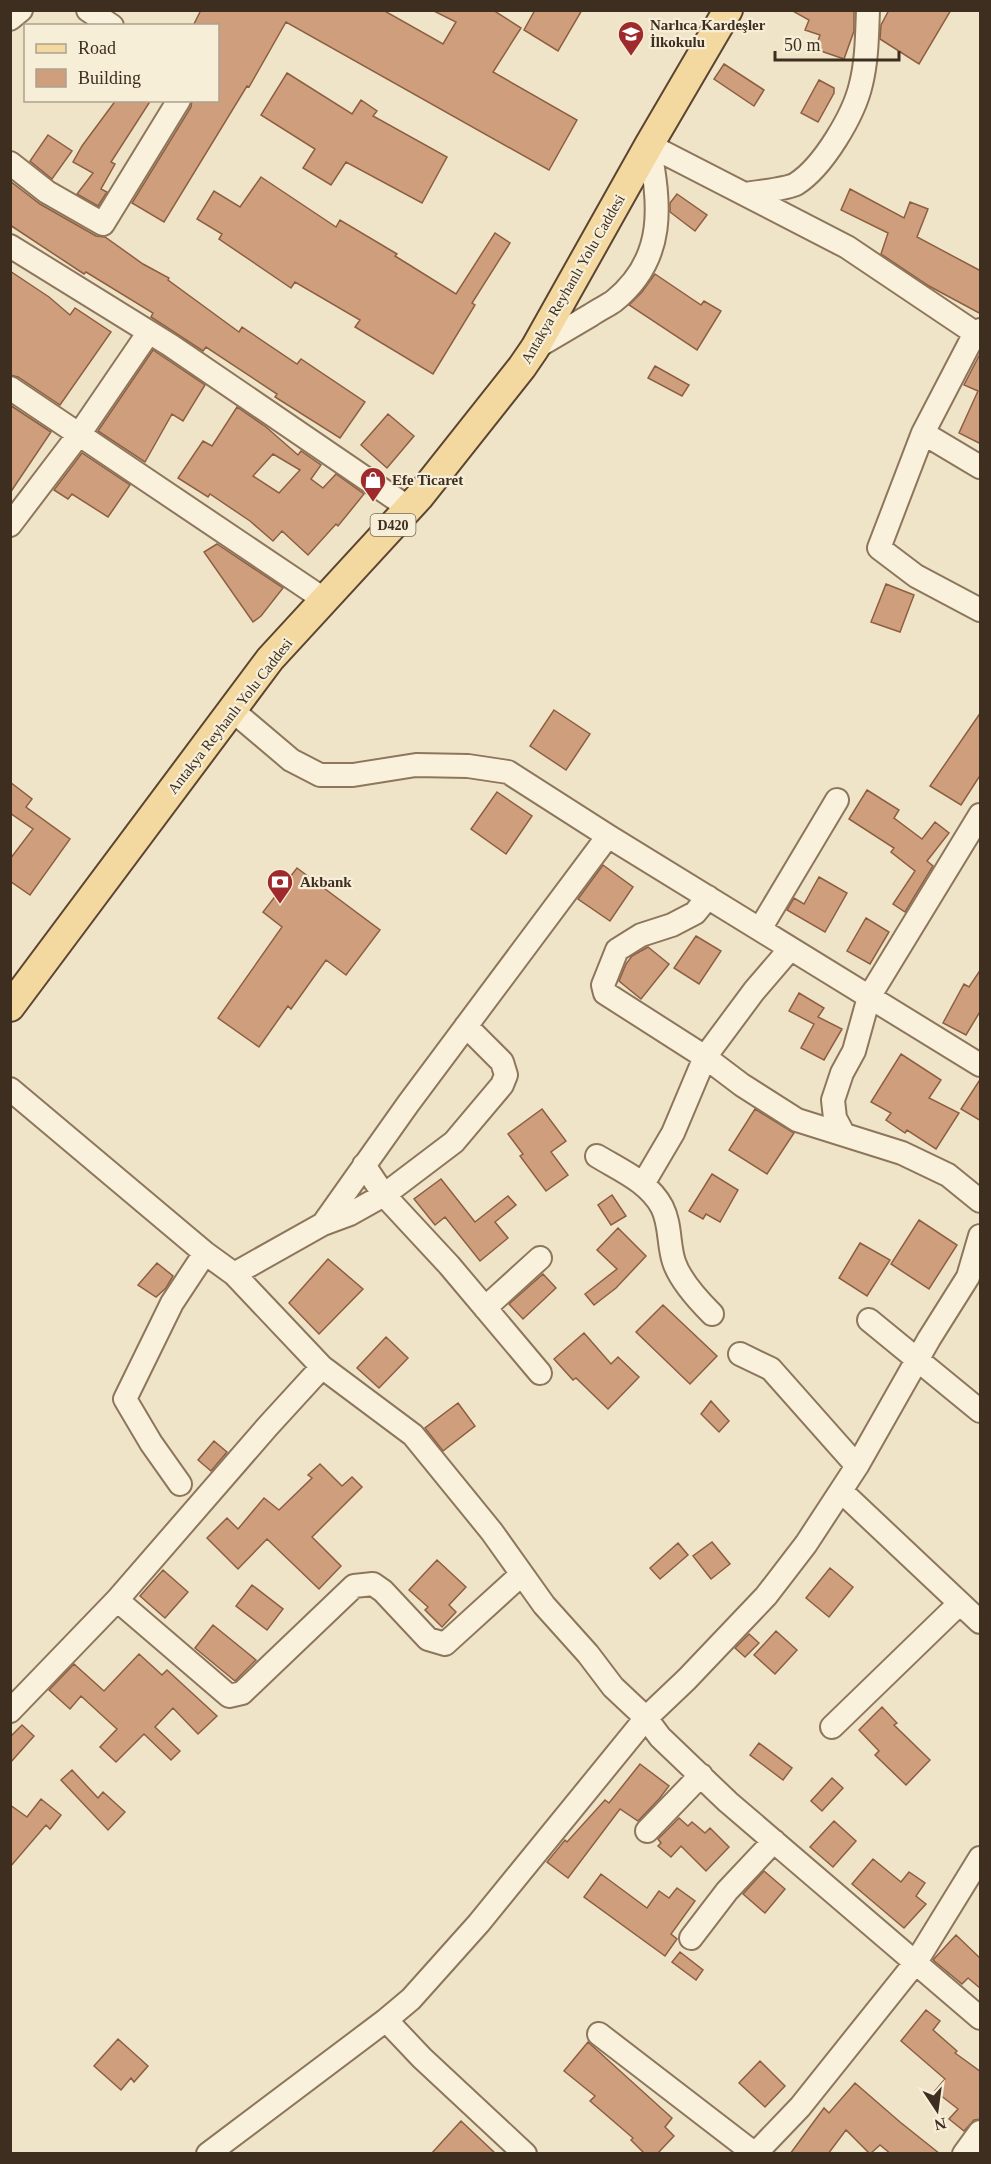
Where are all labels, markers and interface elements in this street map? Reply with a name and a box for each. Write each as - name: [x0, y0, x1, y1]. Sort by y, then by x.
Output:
- place label: Narlıca Kardeşler İlkokulu: [650, 17, 766, 50]
- school or university icon: Narlıca Kardeşler İlkokulu: [616, 19, 646, 57]
- legend: [24, 24, 219, 102]
- scale bar: [775, 24, 900, 62]
- text: 50 m: [784, 35, 821, 55]
- text: Road: [78, 38, 116, 58]
- text: Building: [78, 68, 141, 88]
- street label: Antakya Reyhanlı Yolu Caddesi: [518, 192, 628, 366]
- shop icon: Efe Ticaret: [358, 465, 388, 503]
- place label: Efe Ticaret: [392, 472, 463, 488]
- road number: D420: [370, 514, 416, 536]
- street label: Antakya Reyhanlı Yolu Caddesi: [164, 635, 296, 797]
- bank icon: Akbank: [265, 867, 295, 905]
- place label: Akbank: [300, 874, 352, 890]
- north arrow: [907, 2080, 967, 2140]
- text: N: [932, 2115, 948, 2134]

